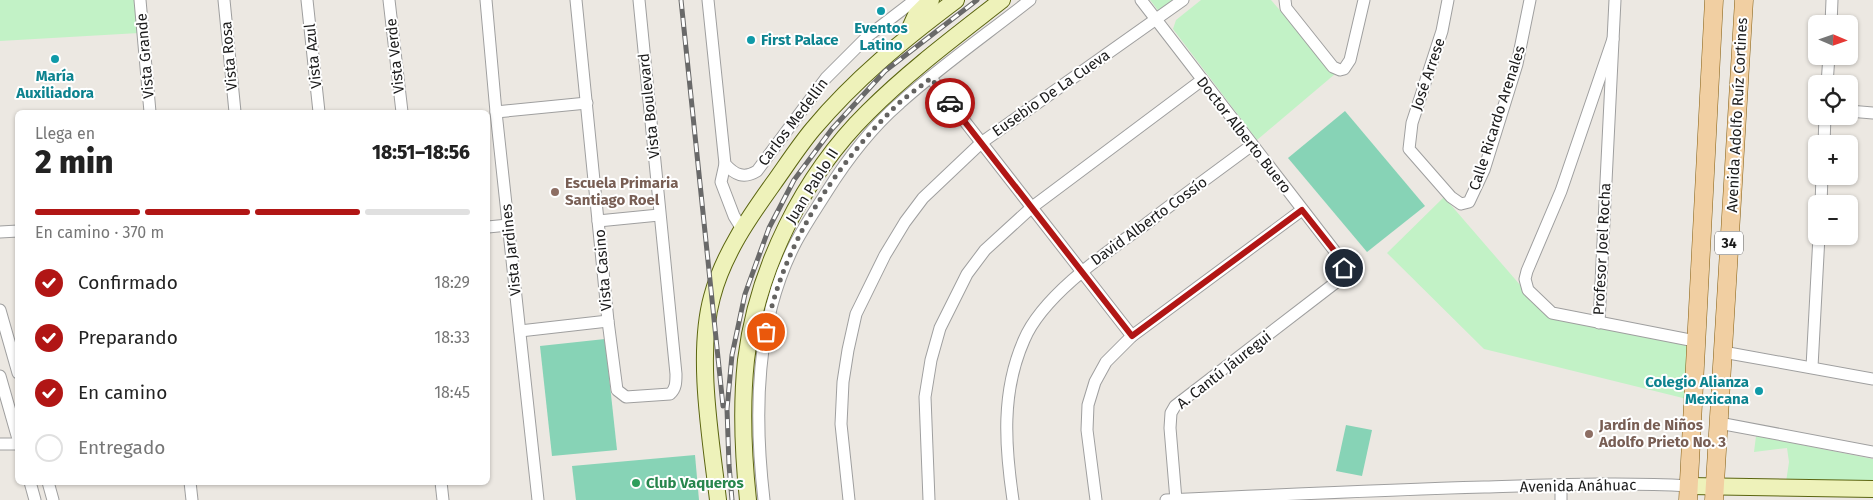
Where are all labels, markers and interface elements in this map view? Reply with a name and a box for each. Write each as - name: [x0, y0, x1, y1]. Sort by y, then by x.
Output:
- marker: Eventos Latino: [875, 5, 887, 17]
- street label: Vista Grande: [132, 12, 158, 100]
- north arrow: [1808, 15, 1858, 65]
- map controls: [1808, 15, 1858, 245]
- street label: Vista Verde: [382, 17, 408, 95]
- street label: Avenida Adolfo Ruíz Cortines: [1723, 17, 1751, 213]
- place label: Eventos Latino: [854, 19, 908, 54]
- street label: Vista Rosa: [217, 21, 241, 91]
- street label: Vista Azul: [301, 22, 325, 89]
- place label: First Palace: [761, 31, 839, 49]
- marker: First Palace: [745, 34, 757, 46]
- street label: José Arrese: [1407, 35, 1449, 113]
- street label: Calle Ricardo Arenales: [1465, 43, 1529, 193]
- street label: Eusebio De La Cueva: [989, 46, 1113, 140]
- marker: María Auxiliadora: [49, 53, 61, 65]
- street label: Vista Boulevard: [635, 53, 663, 159]
- place label: María Auxiliadora: [15, 67, 94, 102]
- street label: Doctor Alberto Buero: [1193, 73, 1295, 197]
- street label: Carlos Medellín: [754, 75, 832, 169]
- button: locate: [1808, 75, 1858, 125]
- courier: [925, 78, 975, 128]
- icon: car: [936, 89, 964, 117]
- text: Llega en: [35, 124, 95, 143]
- button: +: [1808, 135, 1858, 185]
- text: 18:51–18:56: [372, 141, 470, 164]
- text: 2 min: [35, 143, 113, 181]
- street label: Juan Pablo II: [782, 145, 842, 227]
- street label: David Alberto Cossío: [1087, 173, 1211, 269]
- place label: Escuela Primaria Santiago Roel: [565, 174, 678, 209]
- street label: Profesor Joel Rocha: [1590, 182, 1614, 316]
- marker: Escuela Primaria Santiago Roel: [549, 186, 561, 198]
- button: −: [1808, 195, 1858, 245]
- street label: Vista Jardines: [497, 203, 525, 297]
- text: En camino · 370 m: [35, 223, 164, 242]
- street label: Vista Casino: [590, 228, 616, 312]
- road number: 34: [1715, 232, 1743, 254]
- pin: [1323, 247, 1365, 289]
- icon: home: [1330, 254, 1358, 282]
- icon: check: [35, 269, 63, 297]
- text: Confirmado: [78, 271, 178, 294]
- text: 18:29: [434, 273, 470, 292]
- pin: [745, 311, 787, 353]
- icon: bag: [752, 318, 780, 346]
- icon: check: [35, 324, 63, 352]
- text: Preparando: [78, 326, 178, 349]
- street label: A. Cantú Jáuregui: [1173, 327, 1275, 413]
- text: 18:33: [434, 328, 470, 347]
- place label: Colegio Alianza Mexicana: [1645, 373, 1749, 408]
- icon: check: [35, 379, 63, 407]
- text: En camino: [78, 381, 167, 404]
- text: 18:45: [434, 383, 470, 402]
- marker: Colegio Alianza Mexicana: [1753, 385, 1765, 397]
- place label: Jardín de Niños Adolfo Prieto No. 3: [1598, 416, 1726, 451]
- marker: Jardín de Niños Adolfo Prieto No. 3: [1583, 428, 1595, 440]
- text: Entregado: [78, 436, 165, 459]
- place label: Club Vaqueros: [646, 474, 744, 492]
- street label: Avenida Anáhuac: [1520, 476, 1636, 496]
- marker: Club Vaqueros: [630, 477, 642, 489]

